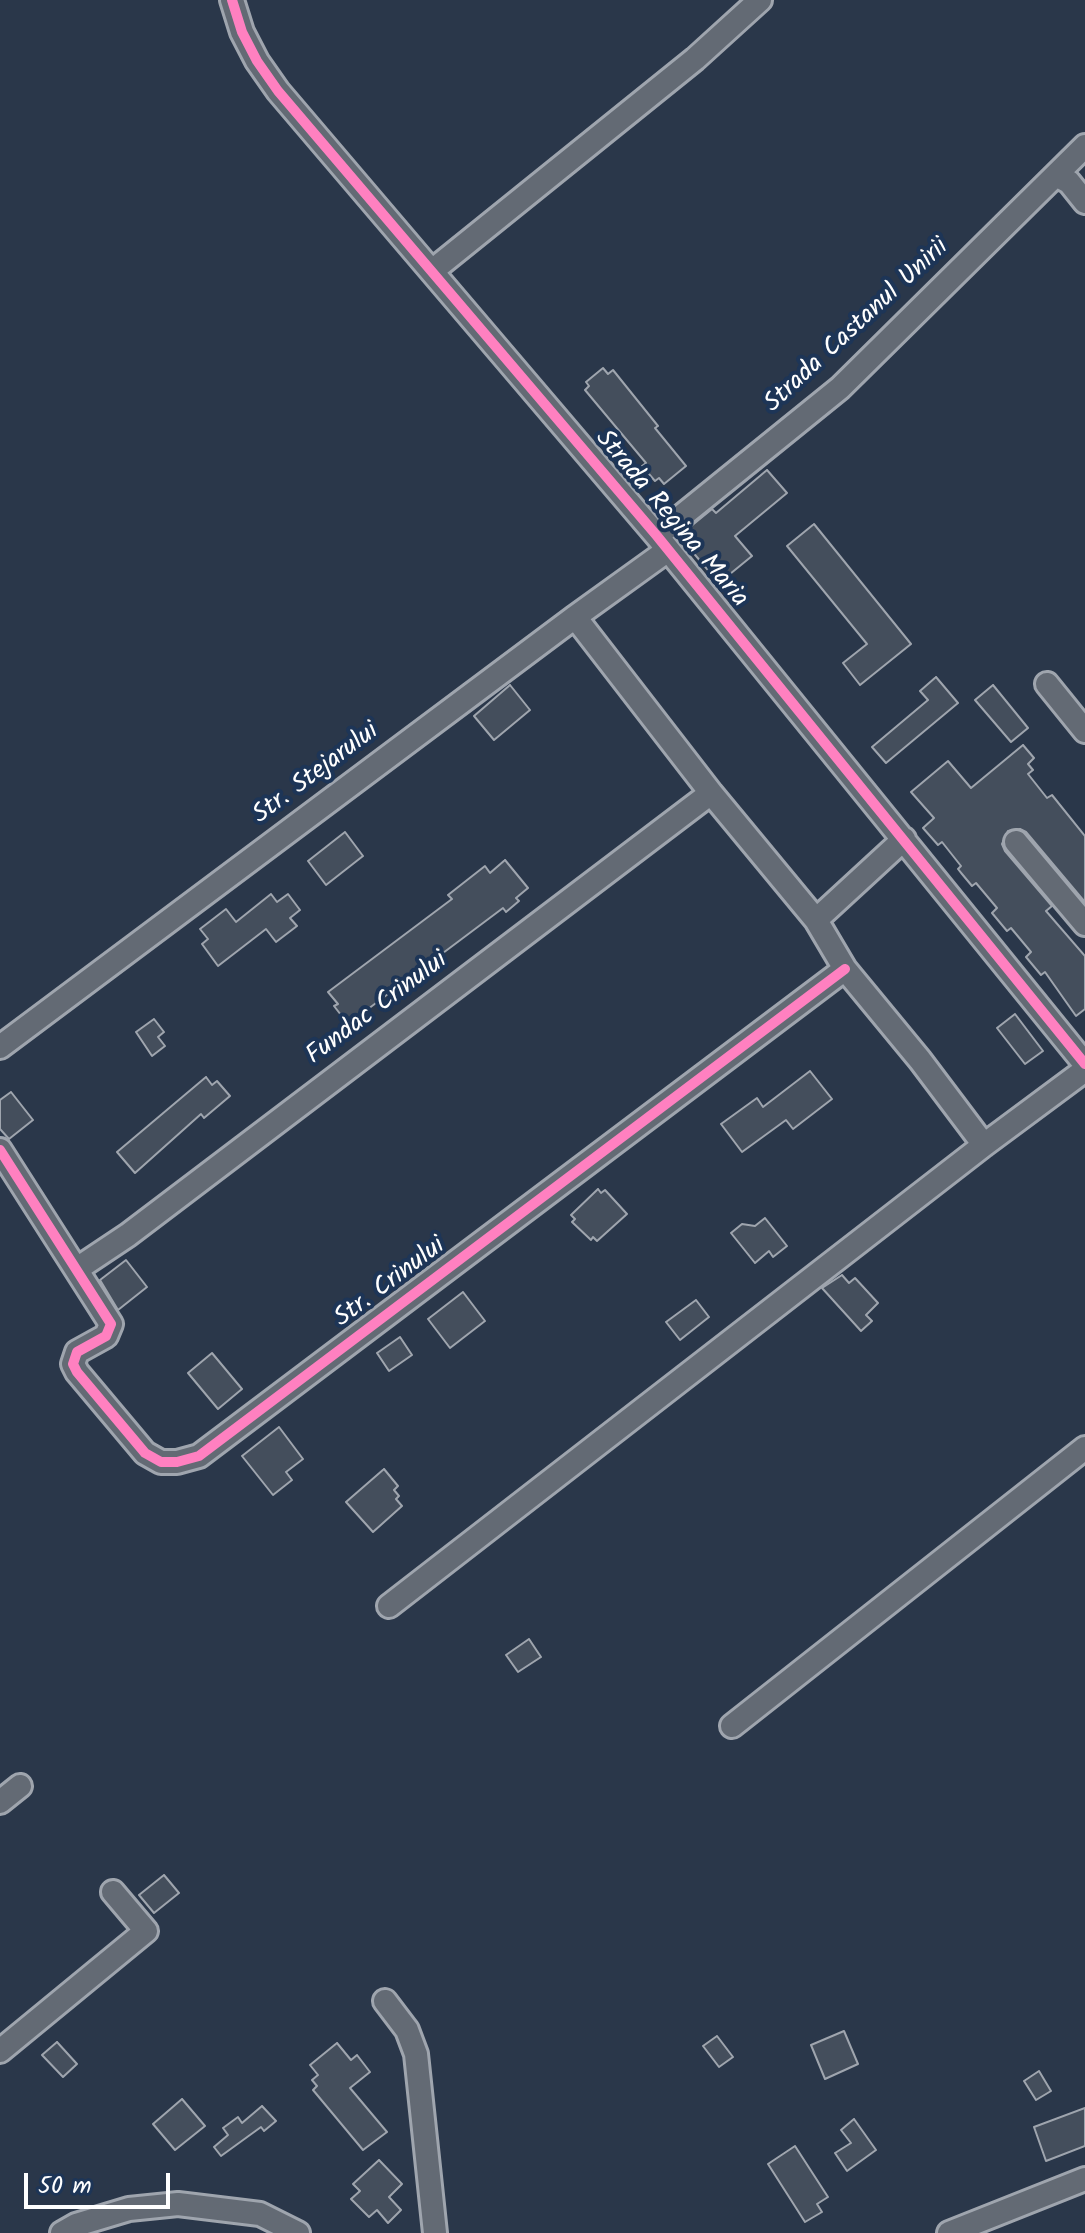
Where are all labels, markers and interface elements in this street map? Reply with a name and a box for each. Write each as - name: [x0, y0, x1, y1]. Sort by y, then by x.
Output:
- street label: Strada Castanul Unirii: [759, 233, 957, 421]
- street label: Strada Regina Maria: [587, 425, 753, 615]
- street label: Str. Stejarului: [248, 718, 386, 832]
- street label: Fundac Crinului: [301, 947, 455, 1073]
- street label: Str. Crinului: [329, 1232, 453, 1336]
- scale bar: [28, 2157, 174, 2207]
- text: 50 m: [38, 2167, 92, 2206]

